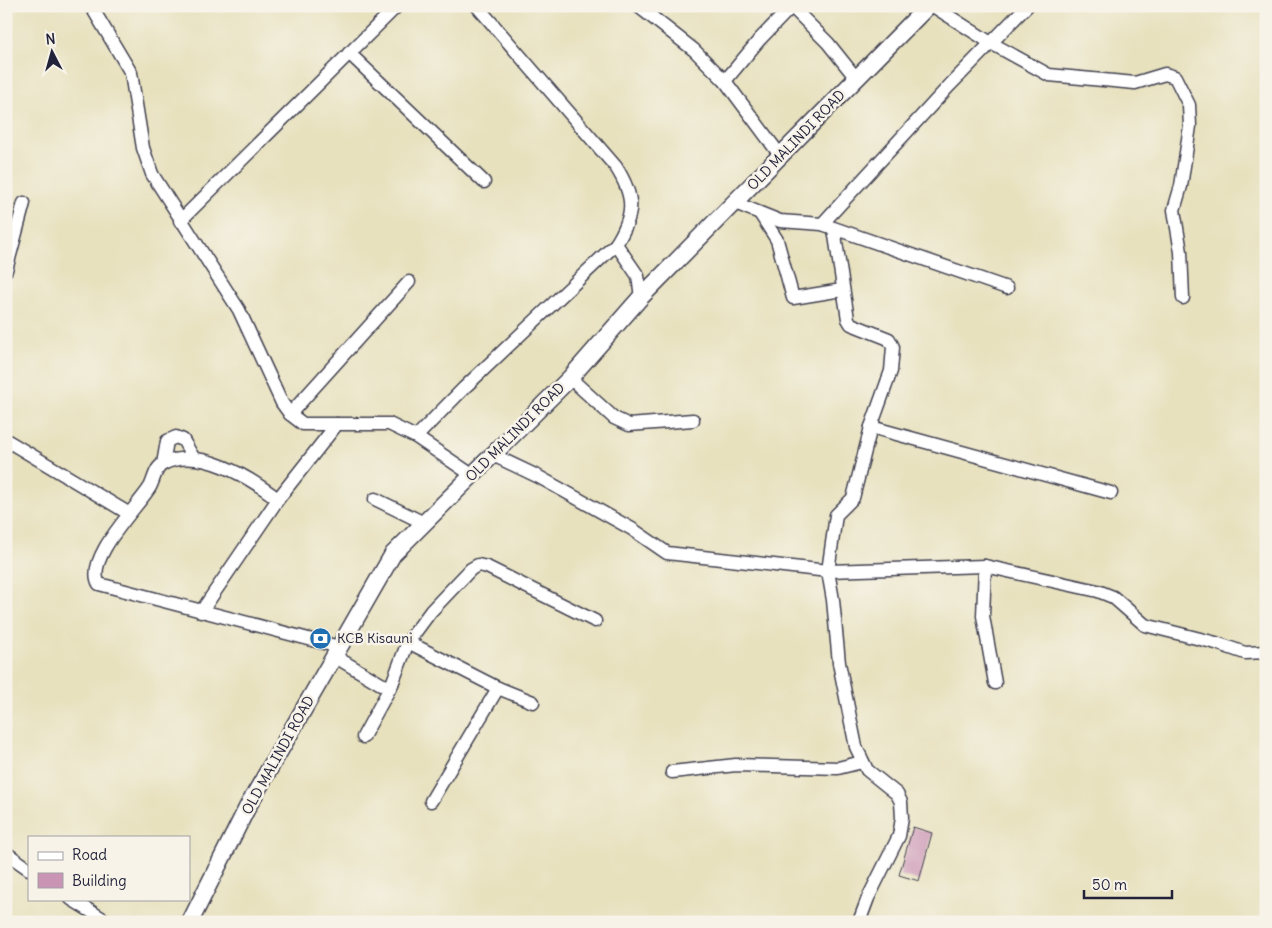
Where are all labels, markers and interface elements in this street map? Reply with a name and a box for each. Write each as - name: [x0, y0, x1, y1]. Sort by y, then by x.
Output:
- north arrow: [28, 28, 78, 78]
- text: N: [45, 30, 56, 49]
- street label: OLD MALINDI ROAD: [743, 86, 849, 194]
- street label: OLD MALINDI ROAD: [462, 379, 568, 485]
- bank icon: KCB Kisauni: [309, 626, 333, 650]
- place label: KCB Kisauni: [337, 629, 413, 647]
- street label: OLD MALINDI ROAD: [238, 692, 318, 818]
- legend: [28, 836, 190, 900]
- text: Road: [72, 845, 107, 864]
- scale bar: [1084, 868, 1172, 900]
- text: Building: [72, 871, 127, 890]
- text: 50 m: [1092, 875, 1127, 894]

